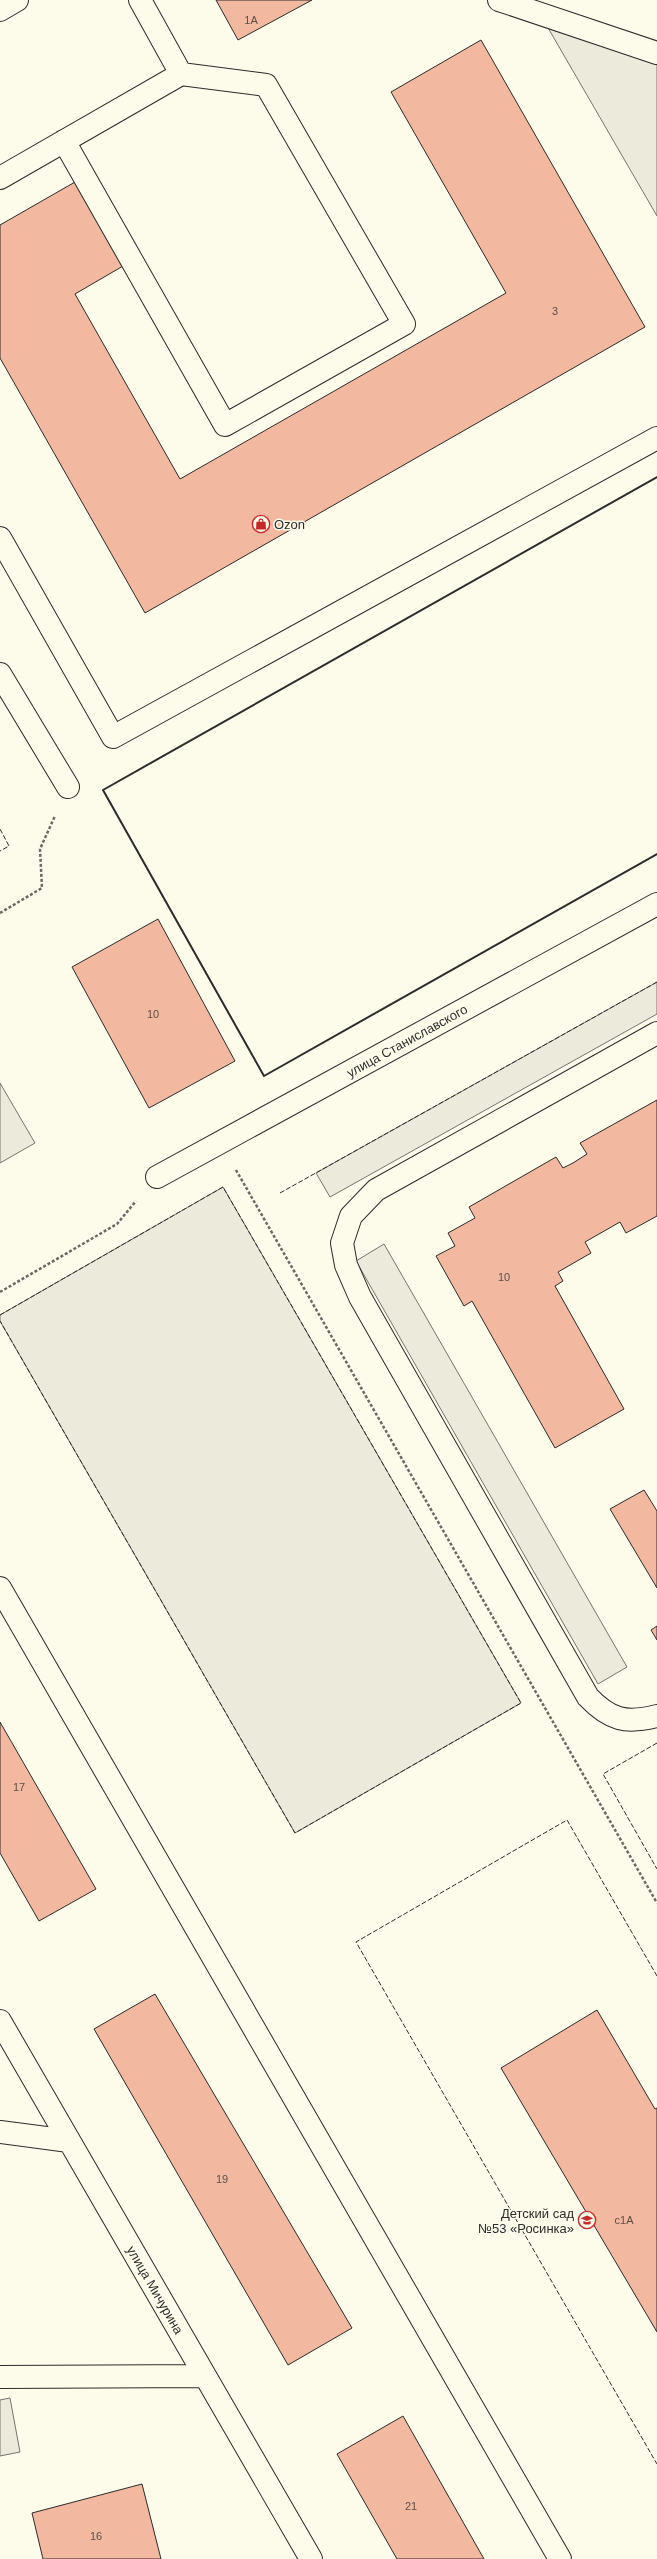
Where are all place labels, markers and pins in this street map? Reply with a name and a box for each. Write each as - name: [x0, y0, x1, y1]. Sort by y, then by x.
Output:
- shop icon: Ozon: [251, 514, 271, 534]
- place label: Ozon: [274, 517, 305, 532]
- place label: Детский сад №53 «Росинка»: [478, 2206, 574, 2236]
- school or university icon: Детский сад №53 «Росинка»: [577, 2210, 597, 2230]

